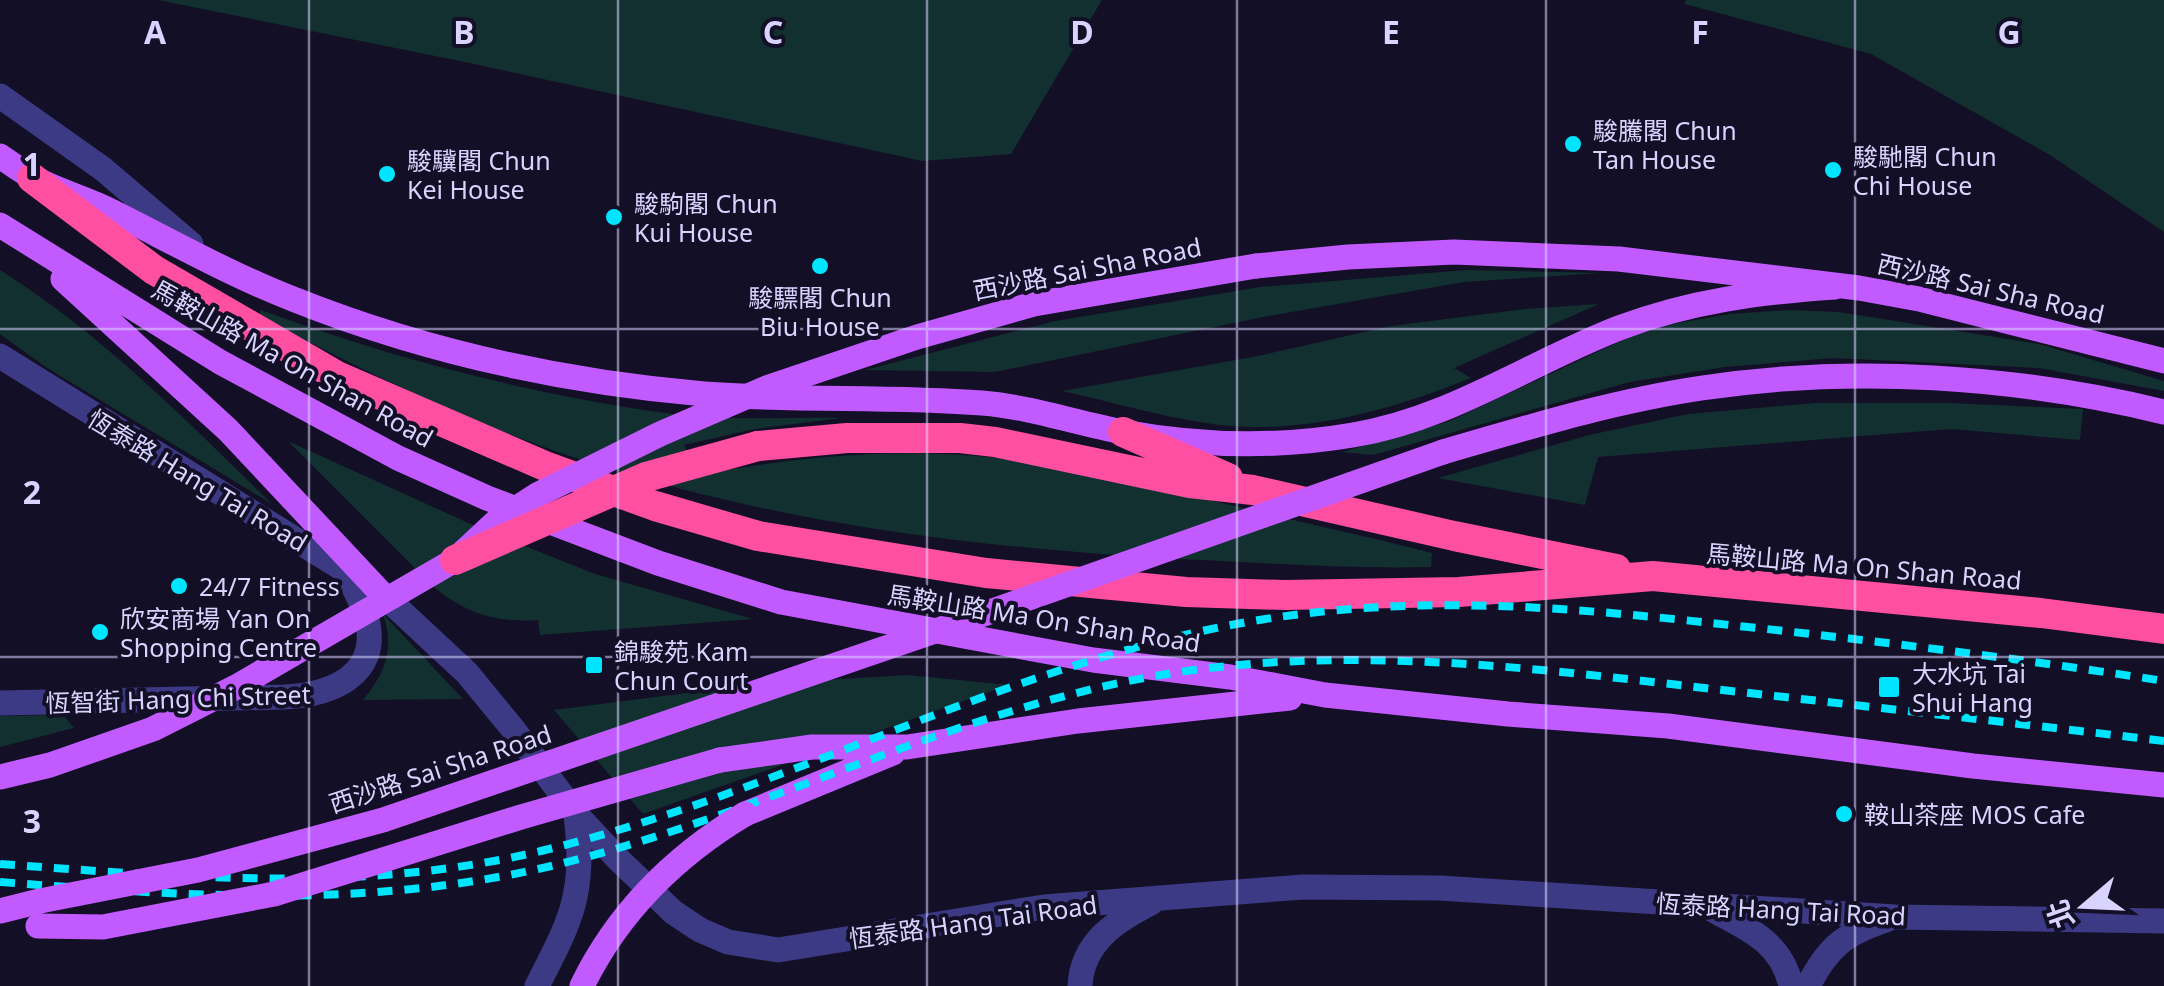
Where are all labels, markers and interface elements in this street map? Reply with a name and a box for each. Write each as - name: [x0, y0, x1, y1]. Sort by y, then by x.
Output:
- text: A: [144, 10, 167, 53]
- text: B: [453, 10, 475, 53]
- text: C: [763, 10, 783, 53]
- text: D: [1070, 10, 1094, 53]
- text: E: [1382, 10, 1400, 53]
- text: F: [1691, 10, 1709, 53]
- text: G: [1997, 10, 2021, 53]
- place label: 駿騰閣 Chun Tan House: [1593, 113, 1737, 176]
- marker: 駿騰閣 Chun Tan House: [1562, 133, 1584, 155]
- place label: 駿馳閣 Chun Chi House: [1853, 139, 1997, 202]
- text: 1: [23, 142, 41, 185]
- place label: 駿驥閣 Chun Kei House: [407, 143, 551, 206]
- marker: 駿馳閣 Chun Chi House: [1822, 159, 1844, 181]
- marker: 駿驥閣 Chun Kei House: [376, 163, 398, 185]
- place label: 駿駒閣 Chun Kui House: [634, 186, 778, 249]
- marker: 駿駒閣 Chun Kui House: [603, 206, 625, 228]
- street label: 西沙路 Sai Sha Road: [970, 229, 1204, 307]
- street label: 西沙路 Sai Sha Road: [1874, 245, 2108, 331]
- marker: 駿驃閣 Chun Biu House: [809, 255, 831, 277]
- street label: 馬鞍山路 Ma On Shan Road: [146, 271, 440, 455]
- place label: 駿驃閣 Chun Biu House: [748, 280, 892, 343]
- street label: 恆泰路 Hang Tai Road: [82, 401, 314, 559]
- text: 2: [23, 470, 41, 513]
- street label: 馬鞍山路 Ma On Shan Road: [1705, 535, 2023, 597]
- place label: 24/7 Fitness: [199, 569, 340, 603]
- marker: 24/7 Fitness: [168, 575, 190, 597]
- street label: 馬鞍山路 Ma On Shan Road: [885, 576, 1203, 660]
- place label: 欣安商場 Yan On Shopping Centre: [120, 601, 317, 664]
- marker: 欣安商場 Yan On Shopping Centre: [89, 621, 111, 643]
- place label: 錦駿苑 Kam Chun Court: [614, 634, 748, 697]
- marker: 錦駿苑 Kam Chun Court: [583, 654, 605, 676]
- place label: 大水坑 Tai Shui Hang: [1912, 656, 2033, 719]
- marker: 大水坑 Tai Shui Hang: [1876, 674, 1902, 700]
- street label: 恆智街 Hang Chi Street: [45, 676, 311, 720]
- street label: 西沙路 Sai Sha Road: [324, 716, 556, 820]
- place label: 鞍山茶座 MOS Cafe: [1864, 797, 2085, 831]
- text: 3: [23, 799, 41, 842]
- marker: 鞍山茶座 MOS Cafe: [1833, 803, 1855, 825]
- north arrow: [2034, 856, 2134, 956]
- street label: 恆泰路 Hang Tai Road: [1655, 885, 1907, 933]
- street label: 恆泰路 Hang Tai Road: [847, 887, 1099, 955]
- text: 北: [2037, 895, 2082, 934]

